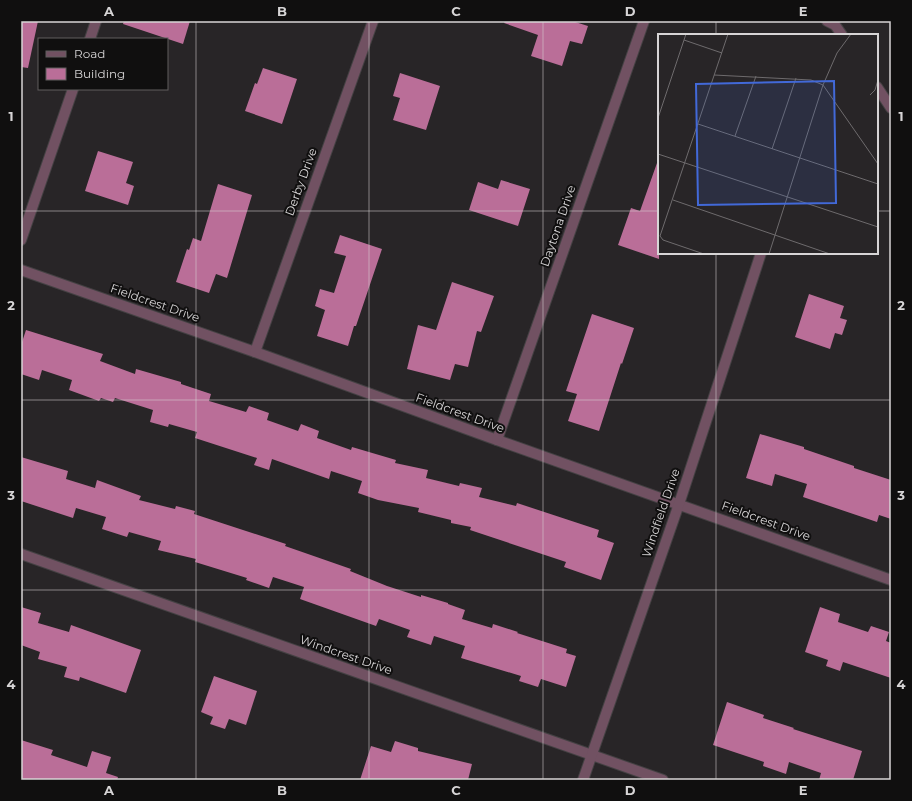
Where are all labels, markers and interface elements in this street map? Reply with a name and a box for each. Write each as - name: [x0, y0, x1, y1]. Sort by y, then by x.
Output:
- text: A: [103, 3, 115, 19]
- text: B: [277, 3, 287, 19]
- text: C: [451, 3, 461, 19]
- text: D: [625, 3, 636, 19]
- text: E: [799, 3, 808, 19]
- inset map: [658, 34, 878, 254]
- legend: [38, 38, 168, 90]
- text: Road: [74, 46, 105, 61]
- text: Building: [74, 66, 125, 81]
- text: 1: [8, 108, 14, 124]
- text: 1: [898, 108, 904, 124]
- street label: Derby Drive: [281, 146, 320, 218]
- street label: Daytona Drive: [537, 183, 579, 269]
- street label: Fieldcrest Drive: [109, 280, 202, 325]
- text: 2: [7, 297, 15, 313]
- text: 2: [897, 297, 905, 313]
- street label: Fieldcrest Drive: [414, 390, 507, 436]
- street label: Windfield Drive: [638, 466, 683, 559]
- text: 3: [6, 487, 15, 503]
- text: 3: [896, 487, 905, 503]
- street label: Fieldcrest Drive: [720, 498, 813, 544]
- street label: Windcrest Drive: [298, 632, 394, 677]
- text: 4: [7, 676, 16, 692]
- text: 4: [897, 676, 906, 692]
- text: A: [103, 782, 115, 798]
- text: B: [277, 782, 287, 798]
- text: C: [451, 782, 461, 798]
- text: D: [625, 782, 636, 798]
- text: E: [799, 782, 808, 798]

